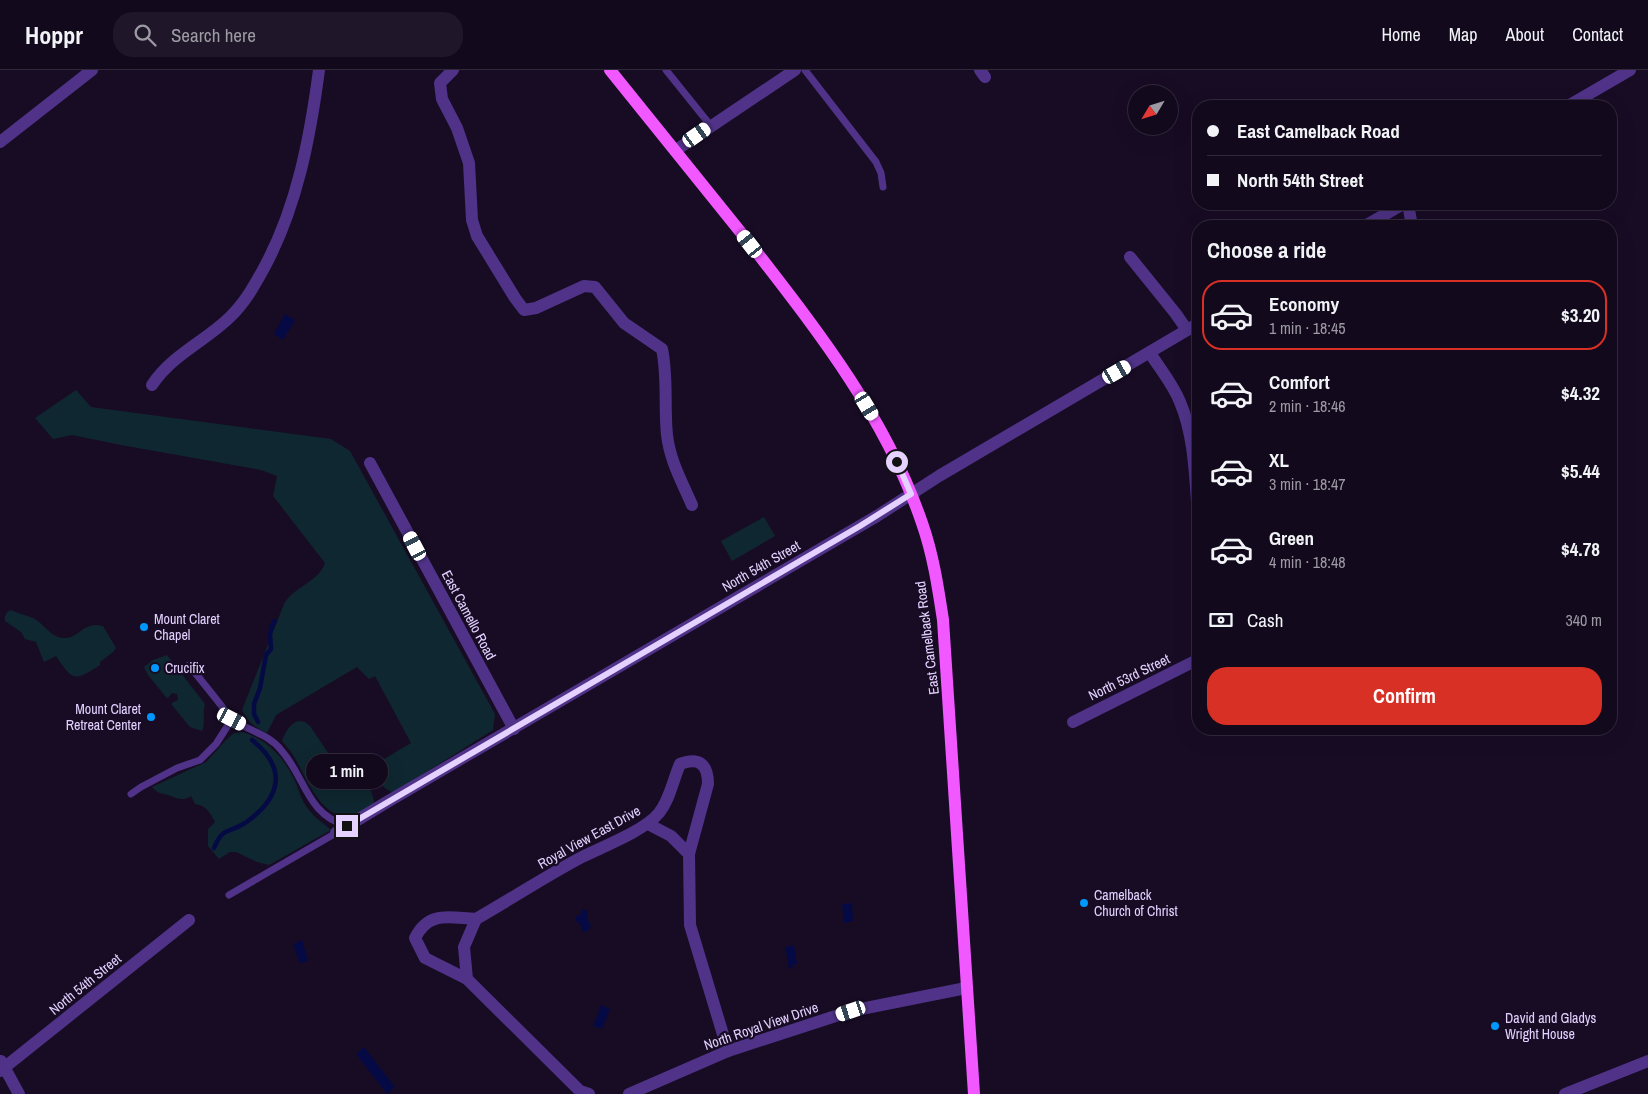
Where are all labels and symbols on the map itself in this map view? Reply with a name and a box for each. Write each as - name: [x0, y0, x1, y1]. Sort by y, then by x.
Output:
- north arrow: [1128, 85, 1178, 135]
- car: [680, 120, 713, 150]
- car: [734, 228, 765, 260]
- car: [1100, 358, 1133, 386]
- car: [852, 389, 881, 423]
- route start: [886, 451, 908, 473]
- car: [401, 529, 428, 563]
- street label: North 54th Street: [719, 536, 803, 596]
- street label: East Camello Road: [438, 567, 500, 663]
- street label: East Camelback Road: [911, 580, 943, 696]
- place label: Mount Claret Chapel: [154, 610, 220, 644]
- marker: Mount Claret Chapel: [138, 621, 150, 633]
- street label: North 53rd Street: [1085, 650, 1173, 704]
- place label: Crucifix: [165, 659, 205, 677]
- marker: Crucifix: [149, 662, 161, 674]
- place label: Mount Claret Retreat Center: [66, 700, 141, 734]
- car: [215, 706, 248, 732]
- marker: Mount Claret Retreat Center: [145, 711, 157, 723]
- callout: 1 min: [306, 754, 388, 788]
- street label: Royal View East Drive: [534, 801, 644, 873]
- route end: [336, 815, 358, 837]
- place label: Camelback Church of Christ: [1094, 886, 1178, 920]
- marker: Camelback Church of Christ: [1078, 897, 1090, 909]
- street label: North 54th Street: [45, 949, 125, 1019]
- street label: North Royal View Drive: [701, 998, 821, 1054]
- car: [834, 999, 867, 1023]
- place label: David and Gladys Wright House: [1505, 1009, 1597, 1043]
- marker: David and Gladys Wright House: [1489, 1020, 1501, 1032]

